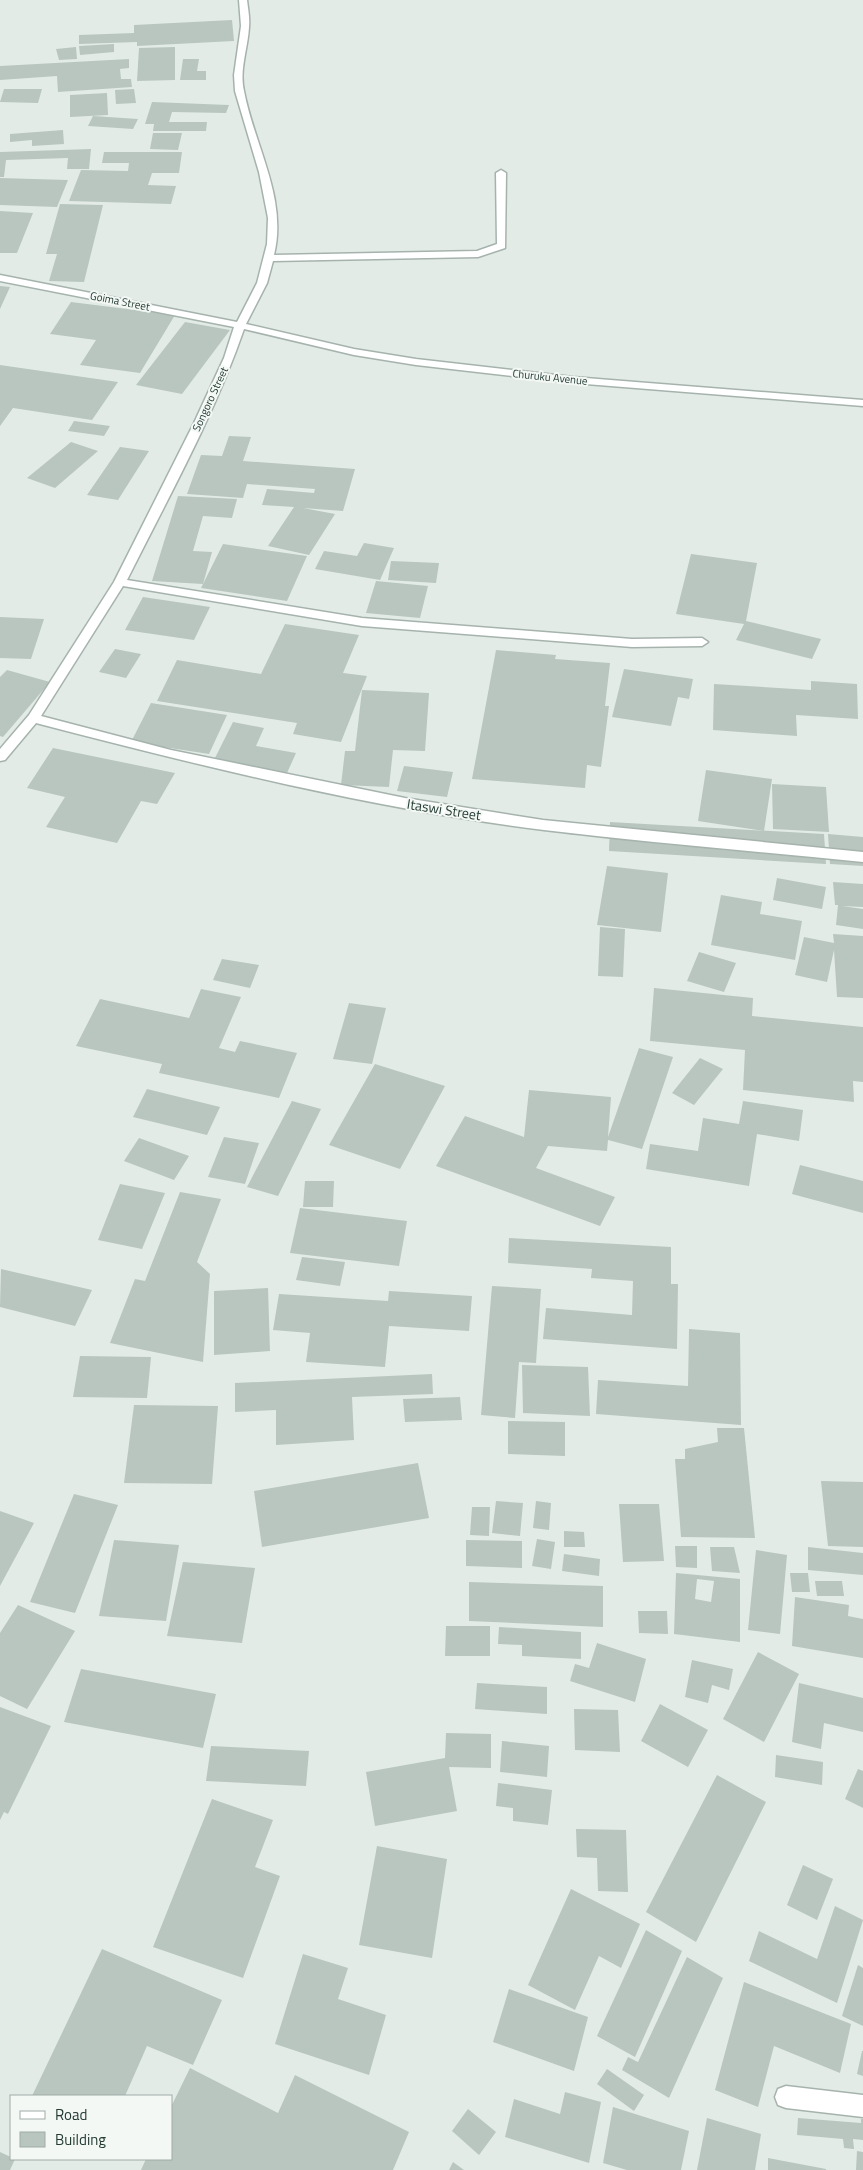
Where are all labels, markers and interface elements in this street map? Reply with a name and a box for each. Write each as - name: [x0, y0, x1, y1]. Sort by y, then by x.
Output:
- street label: Goima Street: [89, 287, 151, 315]
- street label: Songoro Street: [188, 364, 232, 434]
- street label: Churuku Avenue: [512, 365, 589, 389]
- street label: Itaswi Street: [405, 793, 483, 825]
- legend: [10, 2095, 172, 2160]
- text: Road: [55, 2103, 87, 2126]
- text: Building: [55, 2128, 106, 2151]

